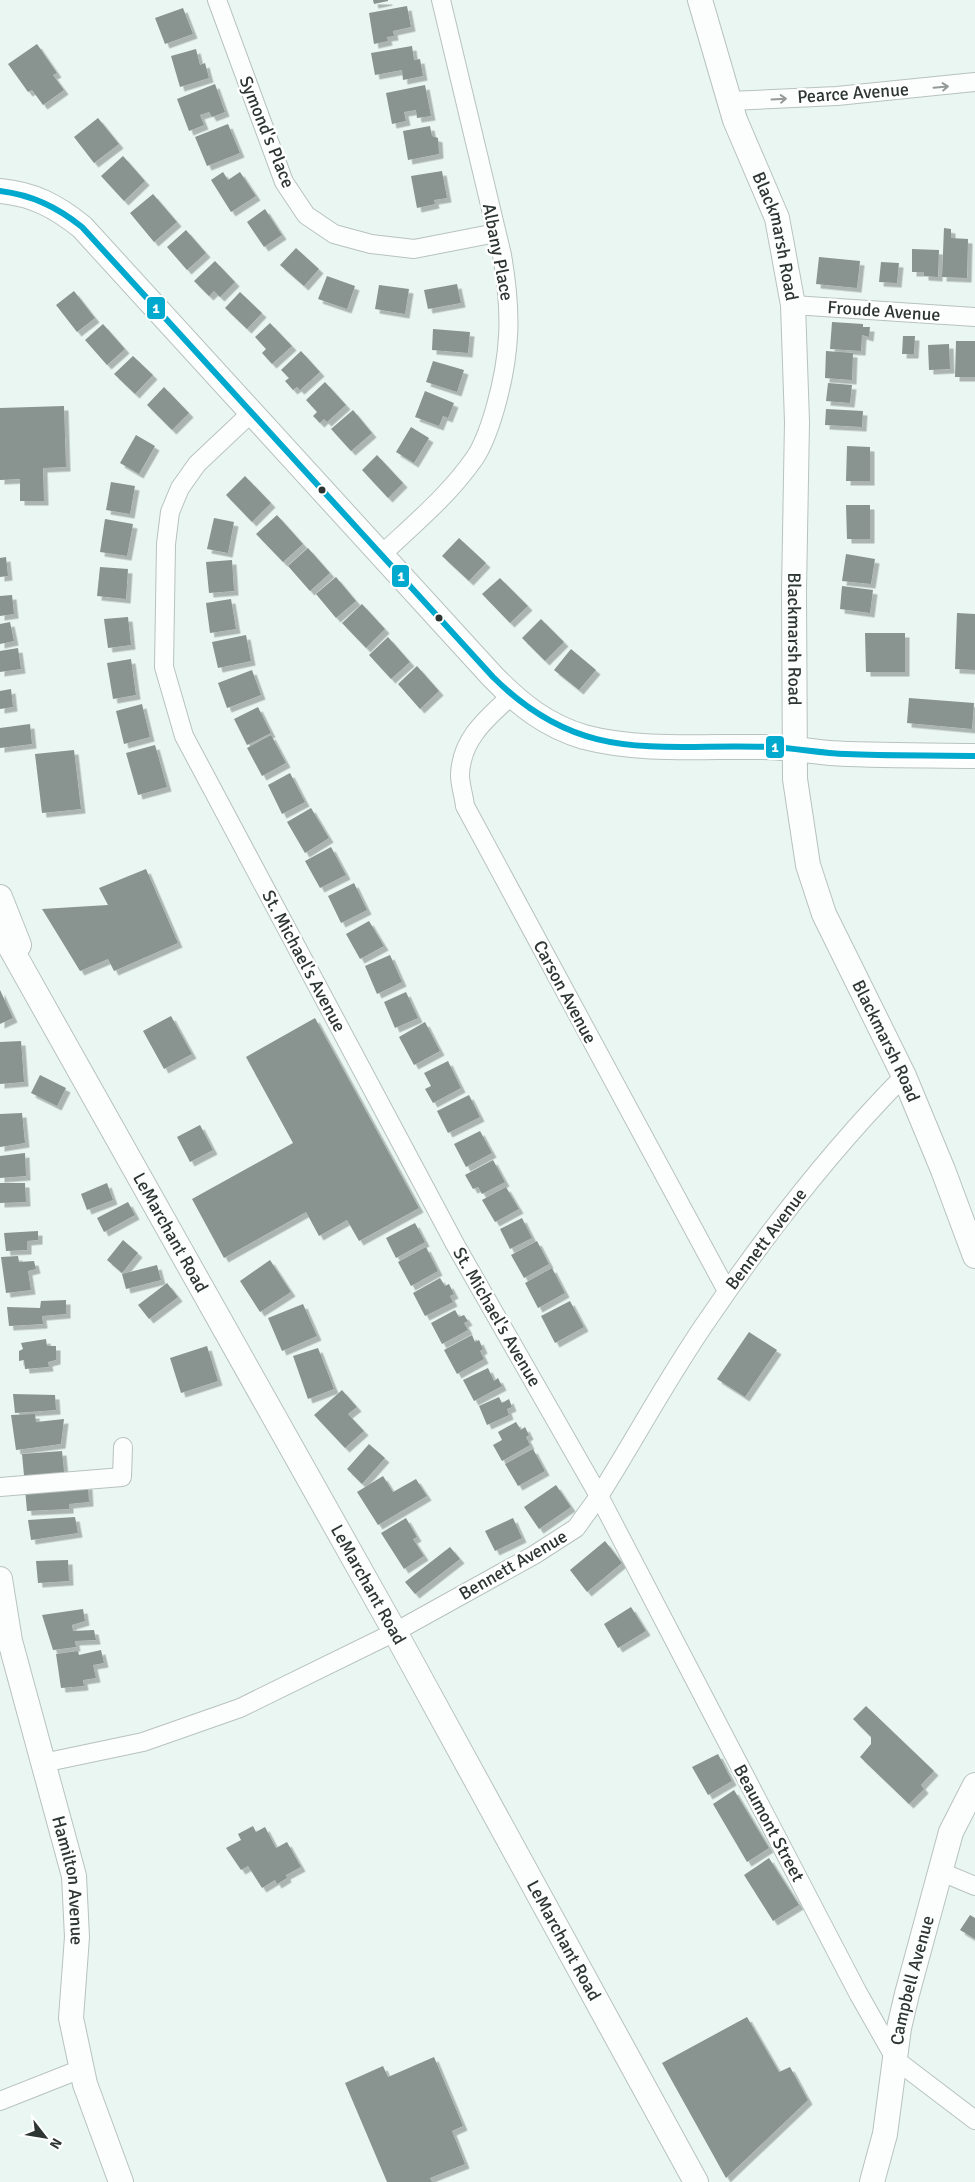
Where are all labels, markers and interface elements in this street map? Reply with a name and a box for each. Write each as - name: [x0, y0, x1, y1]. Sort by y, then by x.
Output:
- street label: Symond's Place: [235, 73, 299, 191]
- street label: Pearce Avenue: [796, 78, 910, 108]
- one-way arrow: [932, 82, 948, 91]
- one-way arrow: [770, 94, 786, 103]
- street label: Blackmarsh Road: [748, 168, 803, 303]
- street label: Albany Place: [478, 202, 518, 302]
- line badge: 1: [146, 296, 166, 320]
- street label: Froude Avenue: [827, 296, 941, 326]
- text: 1: [152, 300, 160, 317]
- unlabelled marker: [317, 485, 327, 495]
- line badge: 1: [391, 564, 410, 588]
- text: 1: [397, 568, 405, 585]
- street label: Blackmarsh Road: [783, 572, 806, 705]
- unlabelled marker: [434, 613, 444, 623]
- line badge: 1: [765, 735, 785, 759]
- text: 1: [771, 739, 779, 756]
- street label: St. Michael's Avenue: [257, 886, 351, 1036]
- street label: Carson Avenue: [529, 937, 601, 1047]
- street label: Blackmarsh Road: [847, 976, 925, 1105]
- street label: LeMarchant Road: [128, 1169, 213, 1296]
- street label: Bennett Avenue: [721, 1184, 811, 1294]
- street label: St. Michael's Avenue: [448, 1243, 546, 1391]
- street label: LeMarchant Road: [326, 1521, 411, 1648]
- street label: Bennett Avenue: [455, 1525, 571, 1605]
- street label: Beaumont Street: [729, 1761, 809, 1885]
- street label: Hamilton Avenue: [47, 1813, 88, 1946]
- street label: LeMarchant Road: [522, 1876, 606, 2005]
- street label: Campbell Avenue: [886, 1913, 939, 2046]
- north arrow: [20, 2112, 70, 2162]
- text: N: [46, 2135, 66, 2152]

